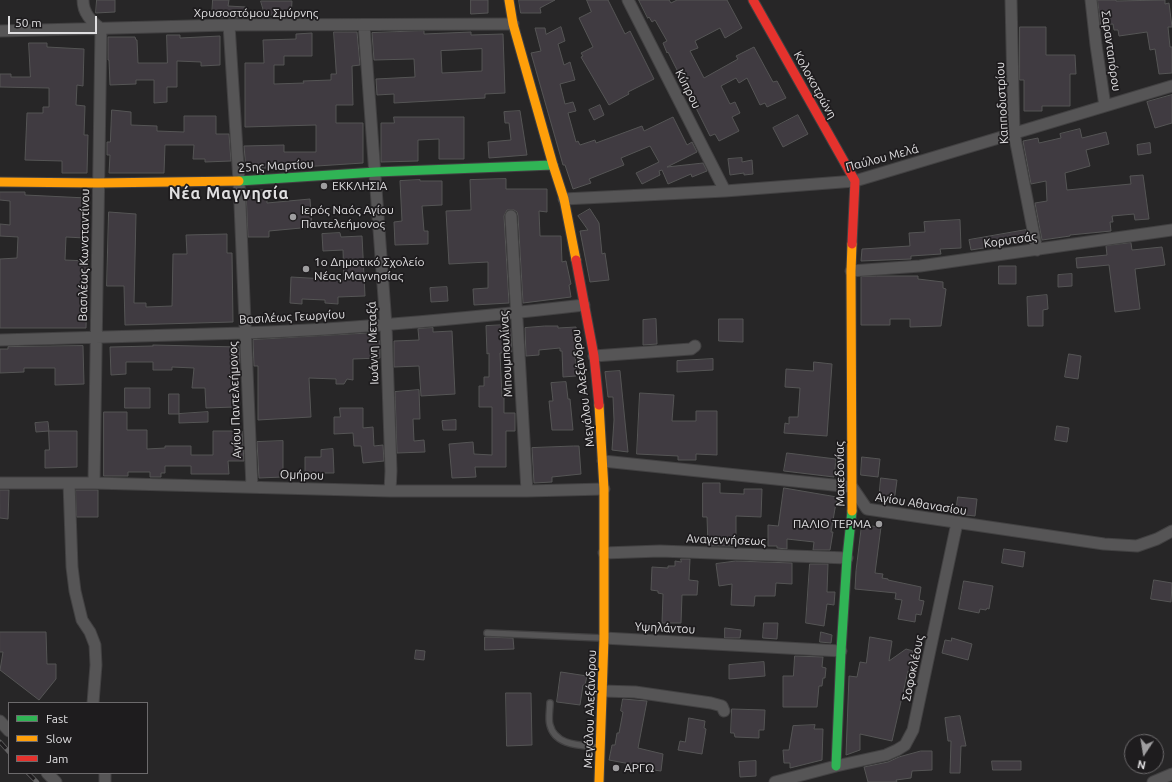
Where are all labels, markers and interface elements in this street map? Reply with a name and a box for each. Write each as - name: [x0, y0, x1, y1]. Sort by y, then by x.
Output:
- street label: Χρυσοστόμου Σμύρνης: [194, 6, 318, 20]
- scale bar: [10, 8, 99, 34]
- street label: Σαρανταπόρου: [1098, 10, 1124, 92]
- text: 50 m: [15, 16, 42, 29]
- street label: Κολοκοτρώνη: [791, 49, 839, 121]
- street label: Καπποδιστρίου: [993, 62, 1011, 144]
- street label: Κύπρου: [672, 67, 704, 111]
- street label: Παύλου Μελά: [844, 141, 920, 175]
- street label: 25ης Μαρτίου: [238, 157, 314, 175]
- place label: ΕΚΚΛΗΣΙΑ: [332, 179, 387, 193]
- marker: ΕΚΚΛΗΣΙΑ: [319, 181, 329, 191]
- district label: Νέα Μαγνησία: [169, 184, 289, 204]
- street label: Βασιλέως Κωνσταντίνου: [76, 189, 92, 321]
- place label: Ιερός Ναός Αγίου Παντελεήμονος: [301, 203, 394, 231]
- marker: Ιερός Ναός Αγίου Παντελεήμονος: [288, 212, 298, 222]
- street label: Κορυτσάς: [983, 229, 1037, 251]
- place label: 1ο Δημοτικό Σχολείο Νέας Μαγνησίας: [314, 255, 425, 283]
- marker: 1ο Δημοτικό Σχολείο Νέας Μαγνησίας: [301, 264, 311, 274]
- street label: Ιωάννη Μεταξά: [364, 301, 382, 385]
- street label: Βασιλέως Γεωργίου: [239, 307, 345, 327]
- street label: Μπουμπουλίνας: [497, 311, 515, 397]
- street label: Μεγάλου Αλεξάνδρου: [569, 328, 597, 448]
- street label: Αγίου Παντελεήμονος: [226, 341, 244, 459]
- street label: Μακεδονίας: [832, 441, 848, 507]
- street label: Ομήρου: [280, 467, 324, 483]
- street label: Αγίου Αθανασίου: [874, 490, 968, 518]
- place label: ΠΑΛΙΟ ΤΕΡΜΑ: [793, 517, 871, 531]
- marker: ΠΑΛΙΟ ΤΕΡΜΑ: [874, 519, 884, 529]
- street label: Αναγεννήσεως: [686, 531, 766, 549]
- street label: Υψηλάντου: [634, 619, 696, 637]
- street label: Σοφοκλέους: [899, 633, 927, 703]
- street label: Μεγάλου Αλεξάνδρου: [581, 649, 599, 769]
- legend: [8, 702, 148, 774]
- text: Fast: [46, 712, 68, 725]
- text: Slow: [46, 732, 72, 745]
- north arrow: [1124, 734, 1164, 774]
- text: Jam: [46, 752, 68, 765]
- text: N: [1136, 758, 1147, 771]
- place label: ΑΡΓΩ: [624, 761, 654, 775]
- marker: ΑΡΓΩ: [611, 763, 621, 773]

